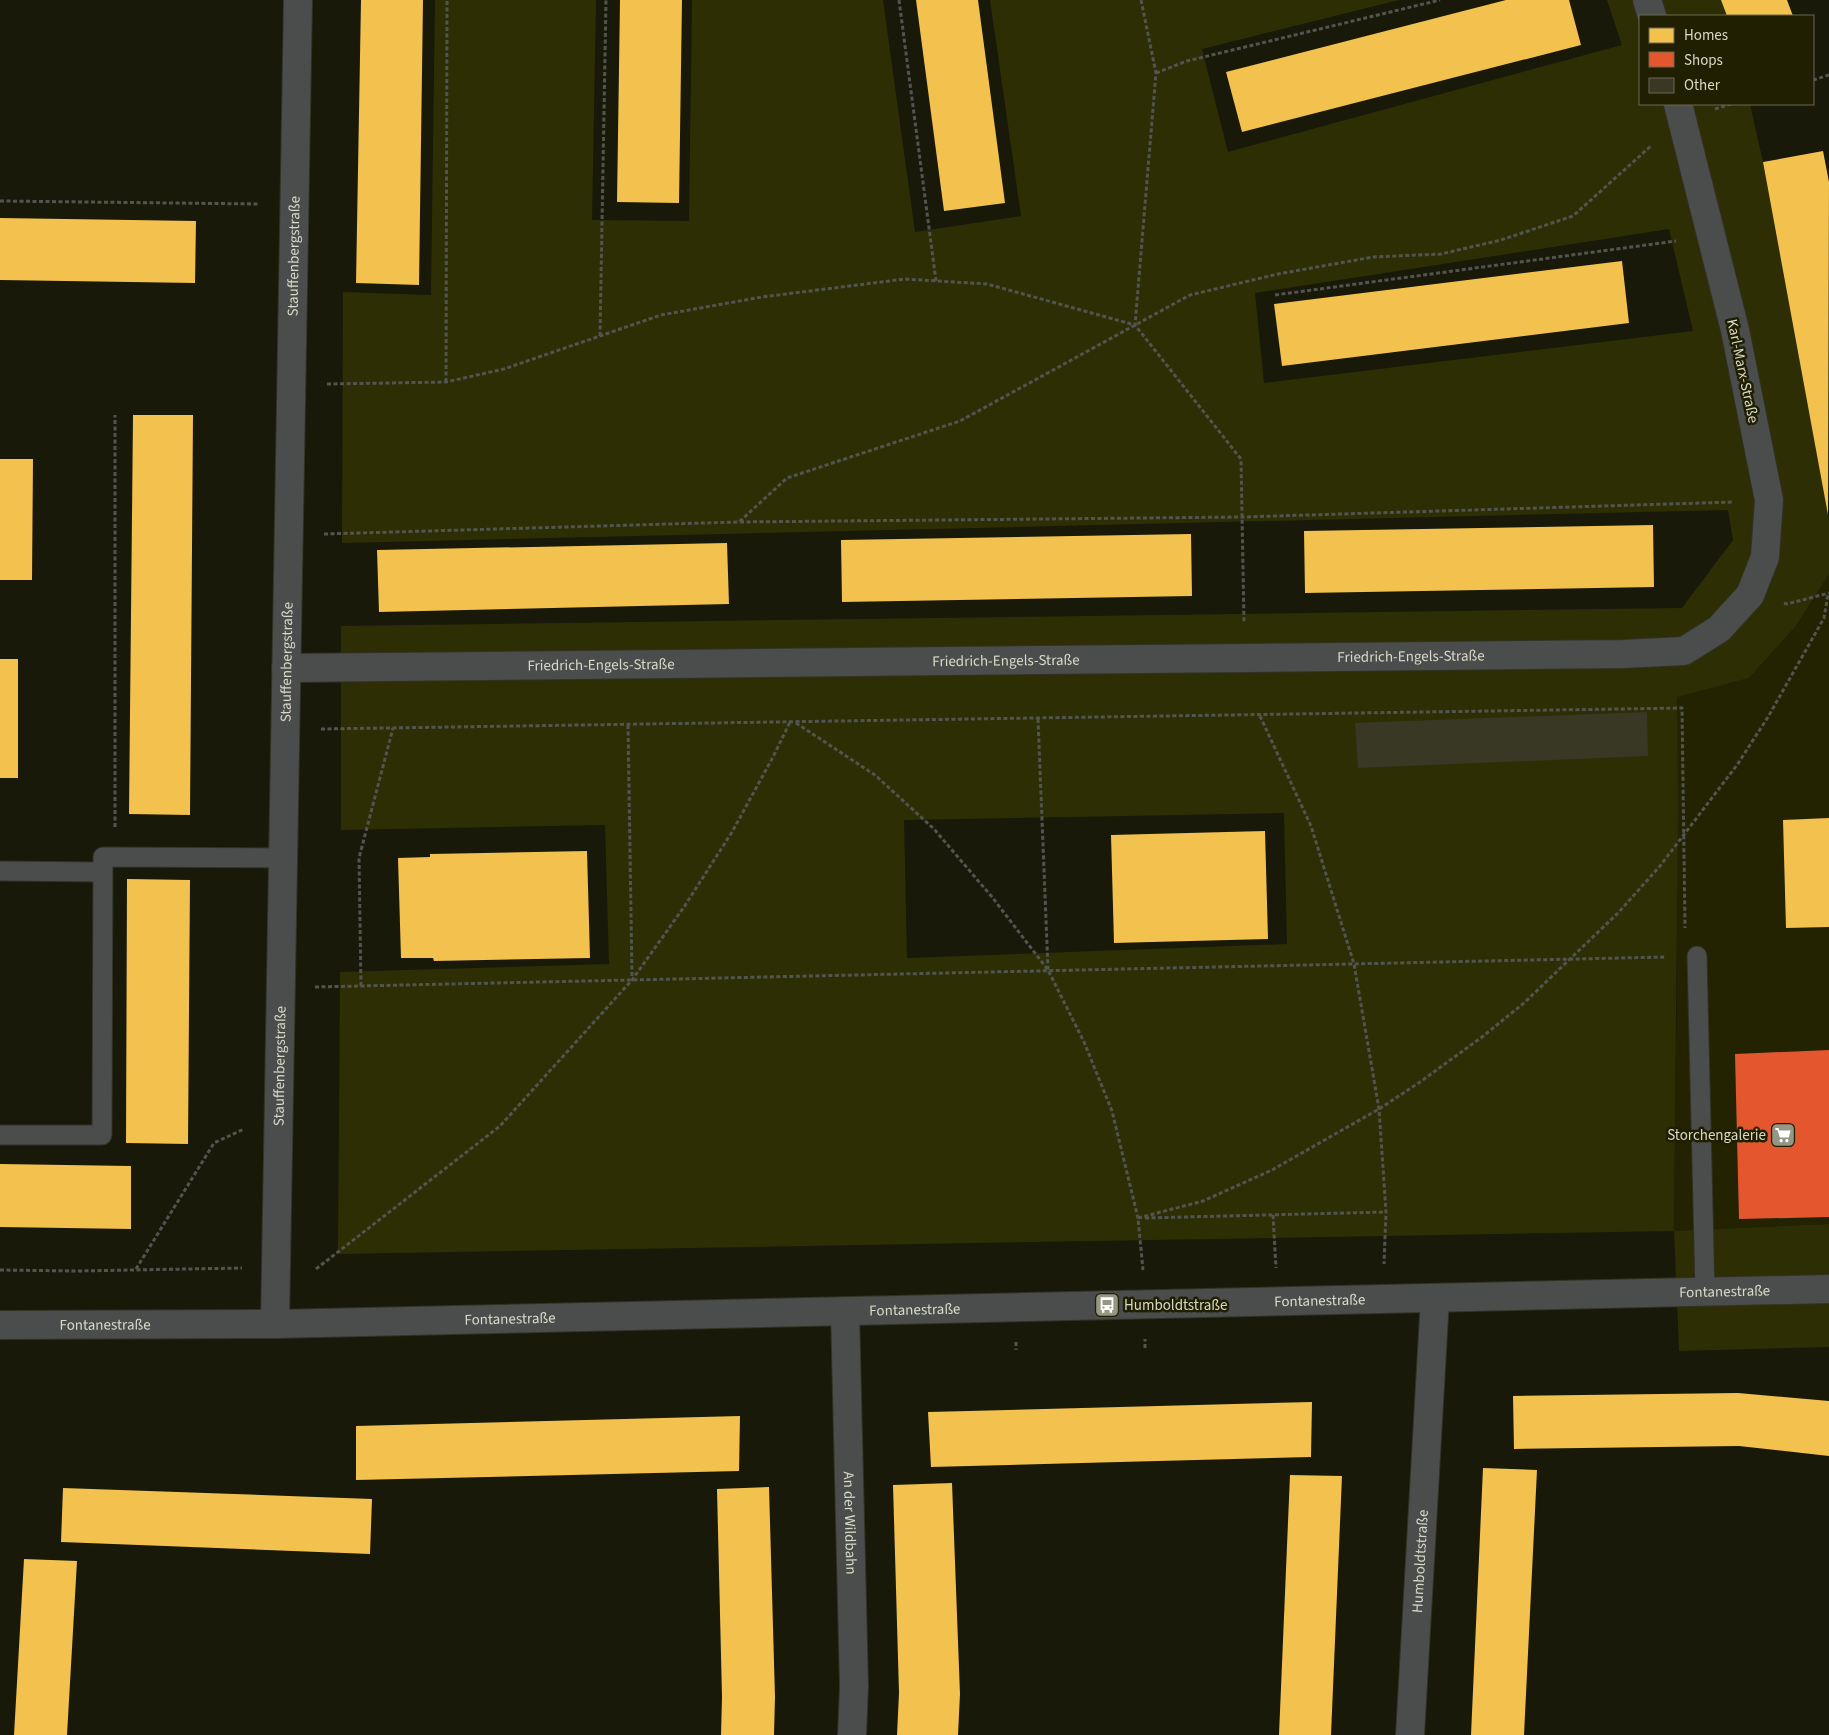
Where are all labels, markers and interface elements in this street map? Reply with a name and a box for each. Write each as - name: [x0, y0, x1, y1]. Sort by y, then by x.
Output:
- legend: [1639, 15, 1814, 105]
- text: Homes: [1684, 25, 1728, 46]
- text: Shops: [1684, 50, 1723, 71]
- text: Other: [1684, 75, 1721, 96]
- street label: Stauffenbergstraße: [283, 196, 306, 316]
- street label: Karl-Marx-Straße: [1721, 317, 1764, 425]
- street label: Stauffenbergstraße: [275, 602, 299, 722]
- street label: Friedrich-Engels-Straße: [1337, 645, 1485, 668]
- street label: Friedrich-Engels-Straße: [932, 650, 1080, 672]
- street label: Friedrich-Engels-Straße: [527, 654, 675, 676]
- street label: Stauffenbergstraße: [268, 1006, 292, 1126]
- supermarket icon: Storchengalerie: [1770, 1122, 1796, 1148]
- place label: Storchengalerie: [1667, 1125, 1766, 1146]
- street label: Fontanestraße: [1679, 1280, 1770, 1303]
- street label: Fontanestraße: [1274, 1289, 1366, 1312]
- bus stop icon: Humboldtstraße: [1094, 1292, 1120, 1318]
- place label: Humboldtstraße: [1124, 1295, 1227, 1316]
- street label: Fontanestraße: [869, 1299, 961, 1322]
- street label: Fontanestraße: [464, 1308, 556, 1331]
- street label: Fontanestraße: [59, 1314, 151, 1336]
- street label: An der Wildbahn: [838, 1471, 861, 1575]
- street label: Humboldtstraße: [1407, 1509, 1434, 1614]

